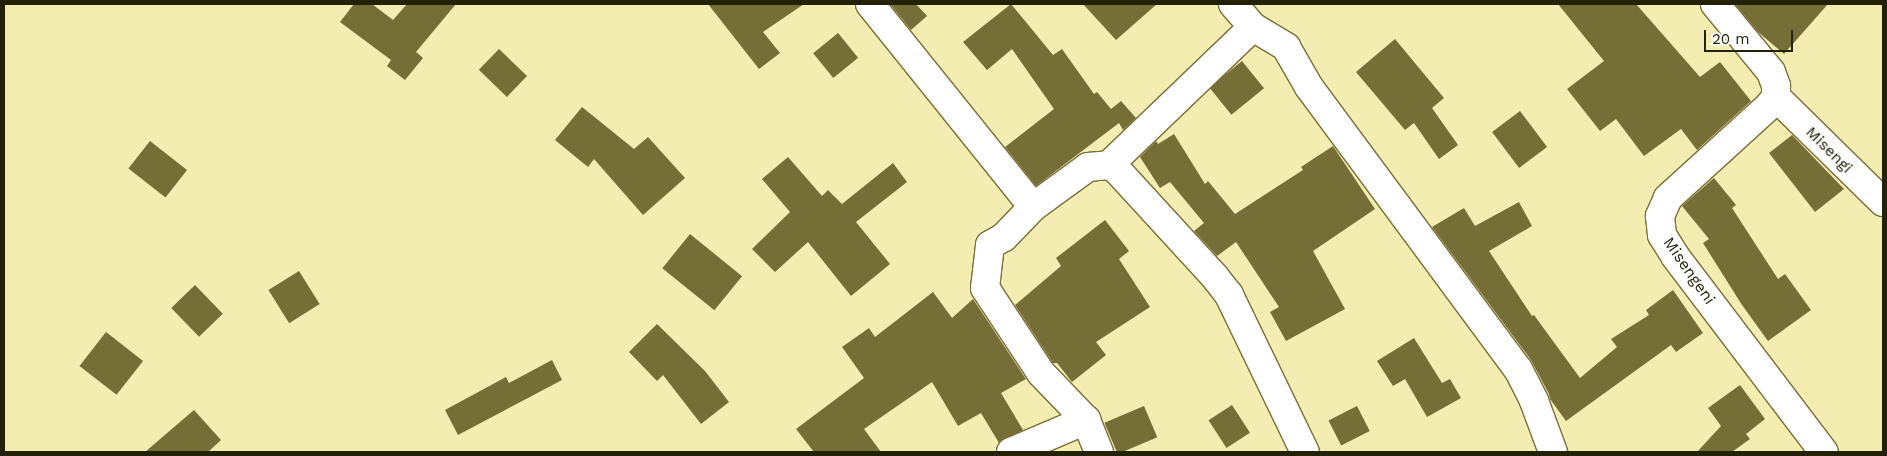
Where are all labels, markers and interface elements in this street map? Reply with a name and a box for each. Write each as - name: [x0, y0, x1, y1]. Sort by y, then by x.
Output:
- scale bar: [1707, 20, 1796, 52]
- text: 20 m: [1712, 30, 1750, 48]
- street label: Misengi: [1802, 123, 1856, 177]
- street label: Misengeni: [1659, 234, 1719, 308]

